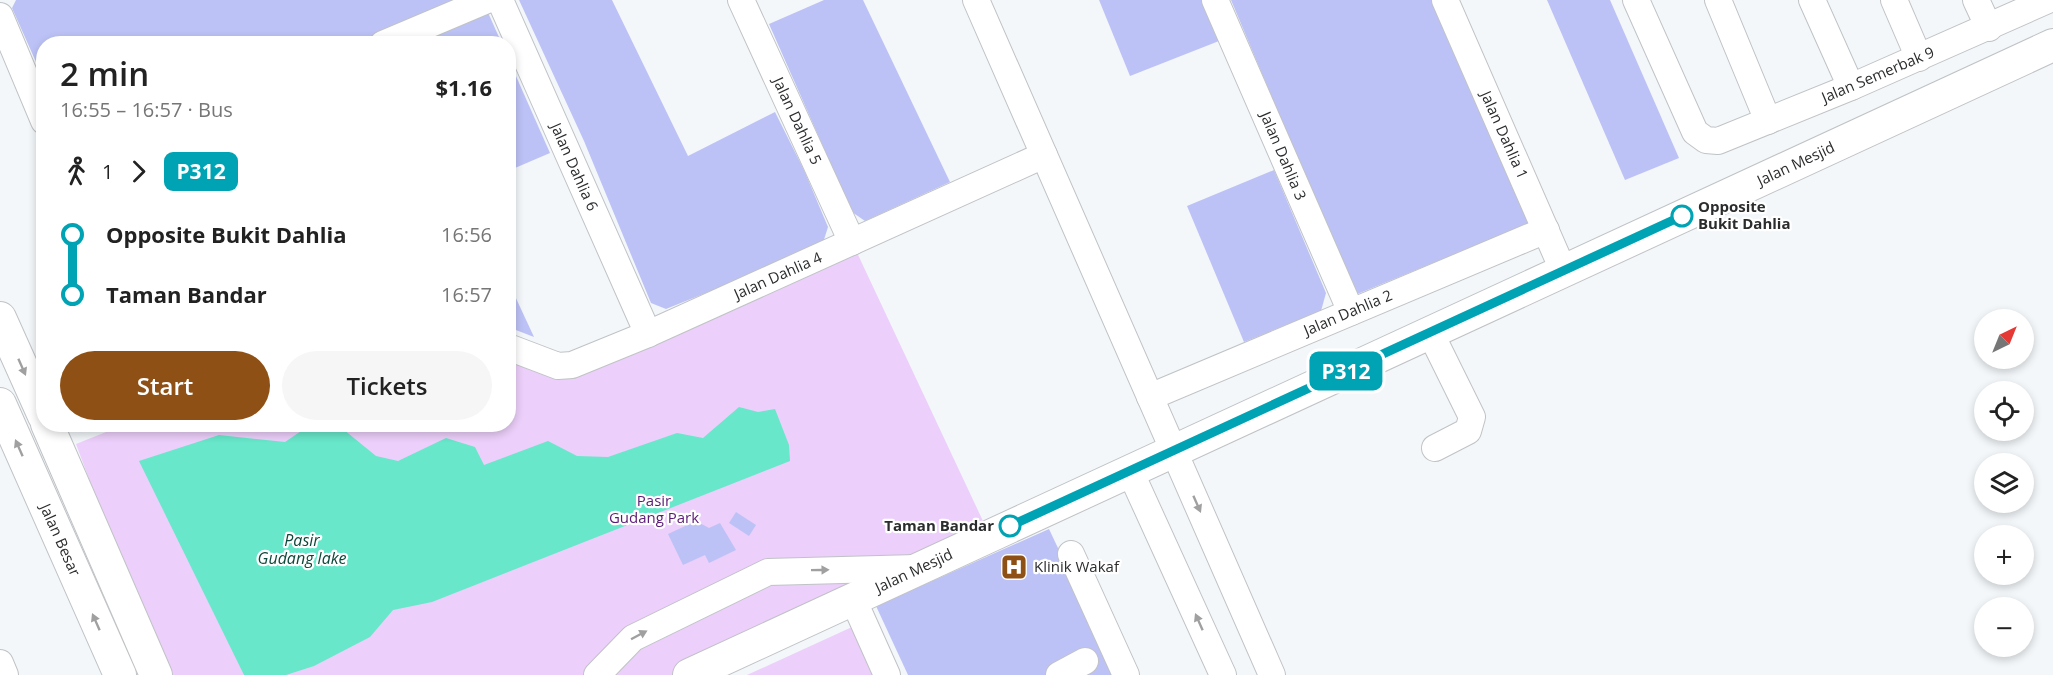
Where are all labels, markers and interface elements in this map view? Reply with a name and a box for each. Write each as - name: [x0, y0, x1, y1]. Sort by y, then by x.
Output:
- street label: Jalan Semerbak 9: [1816, 41, 1937, 108]
- text: 2 min: [60, 51, 149, 96]
- text: $1.16: [435, 72, 492, 102]
- street label: Jalan Dahlia 5: [768, 72, 827, 168]
- street label: Jalan Dahlia 1: [1476, 86, 1533, 182]
- text: 16:55 – 16:57 · Bus: [60, 96, 233, 123]
- street label: Jalan Dahlia 3: [1255, 106, 1312, 203]
- street label: Jalan Dahlia 6: [546, 118, 603, 214]
- street label: Jalan Mesjid: [1752, 136, 1838, 191]
- icon: walk: [60, 155, 93, 188]
- icon: forward: [122, 155, 155, 188]
- text: P312: [176, 157, 226, 185]
- text: 1: [102, 158, 113, 185]
- place label: Opposite Bukit Dahlia: [1698, 196, 1790, 233]
- marker: Opposite Bukit Dahlia: [1671, 205, 1693, 227]
- text: Opposite Bukit Dahlia: [106, 219, 347, 249]
- text: 16:56: [441, 221, 492, 248]
- street label: Jalan Dahlia 4: [729, 247, 825, 304]
- text: Taman Bandar: [106, 279, 267, 309]
- text: 16:57: [441, 281, 492, 308]
- street label: Jalan Dahlia 2: [1298, 284, 1395, 341]
- north arrow: [1974, 309, 2034, 369]
- map controls: [1974, 309, 2034, 657]
- button: Start: [60, 351, 270, 420]
- button: Tickets: [282, 351, 492, 420]
- line badge: P312: [1304, 352, 1388, 391]
- text: P312: [1321, 357, 1371, 385]
- one-way arrow: [17, 358, 27, 376]
- button: locate: [1974, 381, 2034, 441]
- one-way arrow: [15, 439, 24, 456]
- button: layers: [1974, 453, 2034, 513]
- park label: Pasir Gudang Park: [609, 490, 699, 527]
- one-way arrow: [1192, 496, 1202, 514]
- street label: Jalan Besar: [35, 498, 86, 579]
- place label: Taman Bandar: [884, 515, 994, 535]
- marker: Taman Bandar: [999, 515, 1021, 537]
- button: +: [1974, 525, 2034, 585]
- water label: Pasir Gudang lake: [258, 529, 347, 569]
- street label: Jalan Mesjid: [870, 543, 956, 598]
- hospital icon: Klinik Wakaf: [999, 552, 1029, 582]
- place label: Klinik Wakaf: [1034, 556, 1120, 576]
- one-way arrow: [810, 565, 829, 575]
- button: −: [1974, 597, 2034, 657]
- one-way arrow: [92, 613, 101, 630]
- one-way arrow: [1194, 613, 1203, 630]
- one-way arrow: [631, 630, 648, 640]

